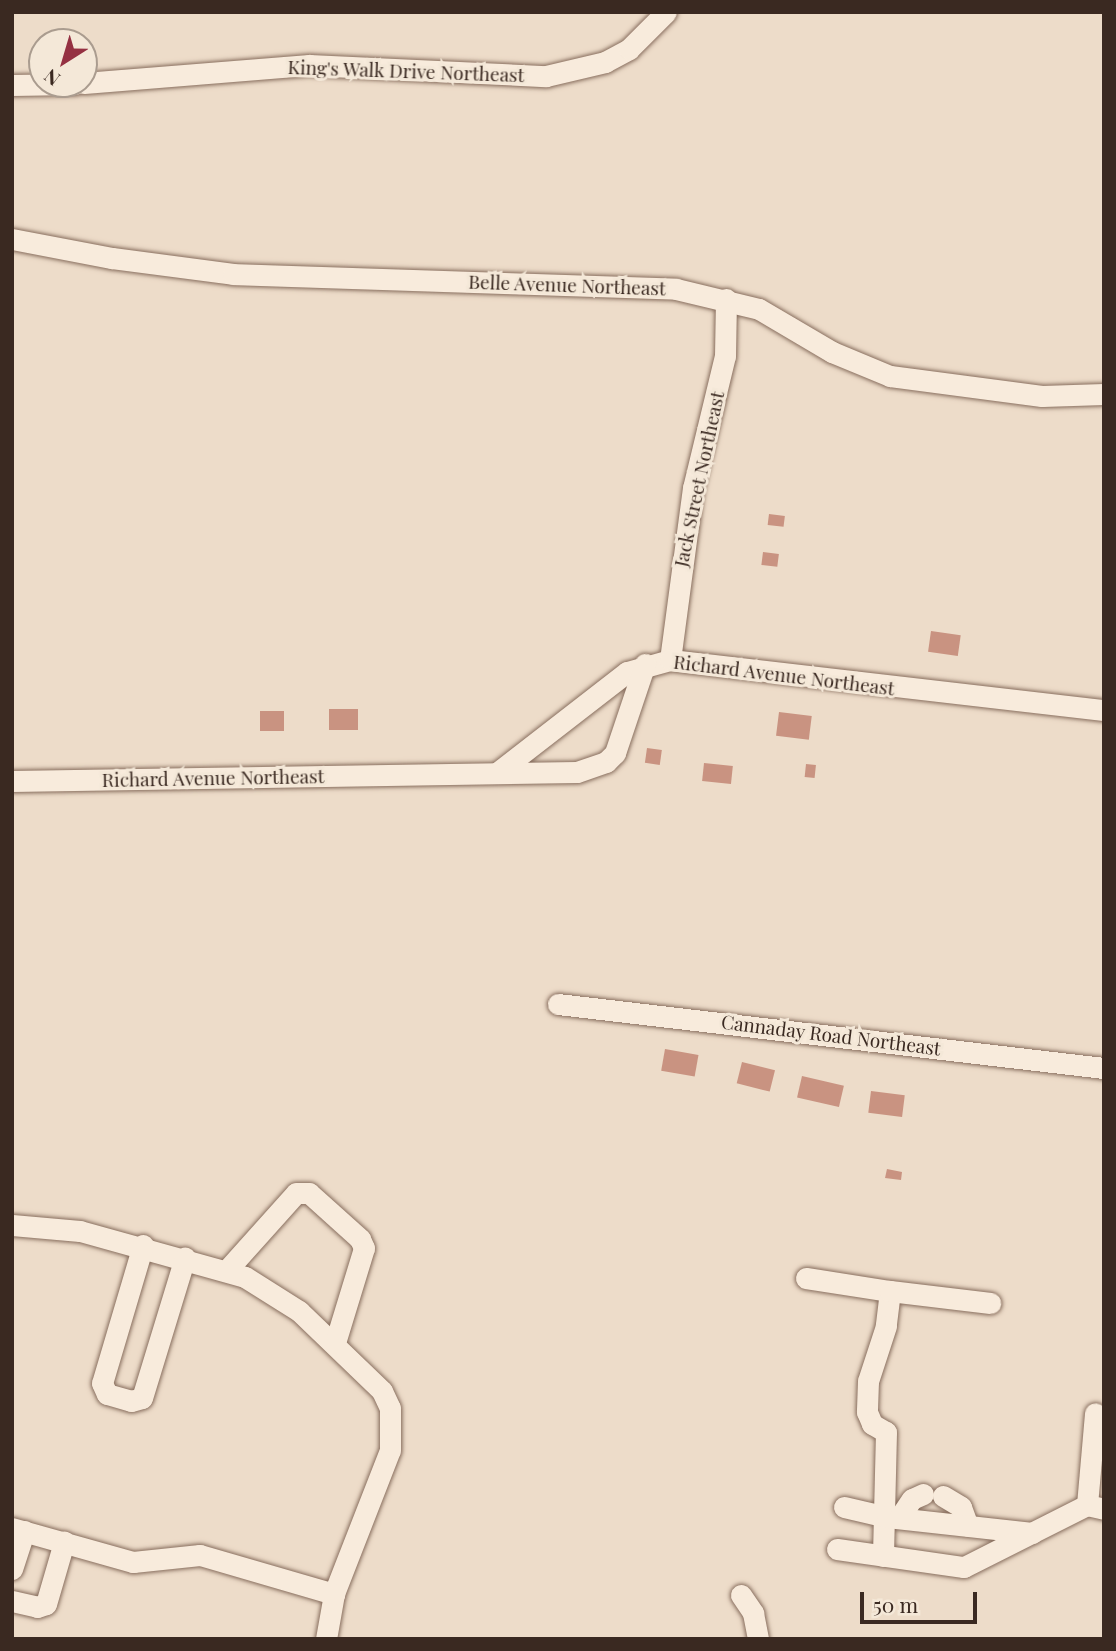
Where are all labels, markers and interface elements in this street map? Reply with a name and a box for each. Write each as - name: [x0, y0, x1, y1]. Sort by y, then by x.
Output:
- north arrow: [28, 28, 98, 98]
- street label: King's Walk Drive Northeast: [287, 55, 525, 87]
- text: N: [38, 64, 65, 93]
- street label: Belle Avenue Northeast: [468, 270, 666, 300]
- street label: Jack Street Northeast: [669, 389, 729, 569]
- street label: Richard Avenue Northeast: [672, 650, 896, 700]
- street label: Richard Avenue Northeast: [101, 765, 325, 791]
- street label: Cannaday Road Northeast: [720, 1010, 942, 1060]
- scale bar: [864, 1578, 981, 1622]
- text: 50 m: [873, 1590, 918, 1618]

